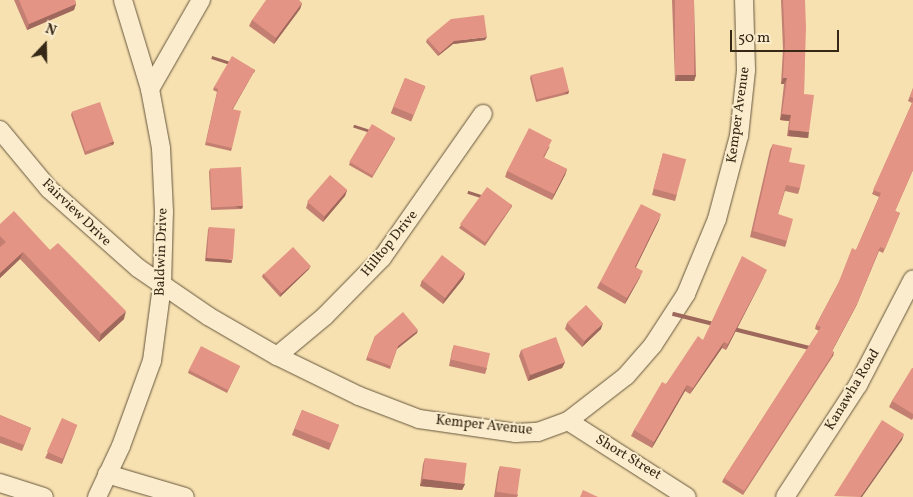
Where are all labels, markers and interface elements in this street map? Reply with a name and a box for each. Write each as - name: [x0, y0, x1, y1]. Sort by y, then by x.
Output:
- north arrow: [20, 20, 70, 70]
- text: N: [42, 20, 59, 41]
- scale bar: [733, 20, 842, 52]
- text: 50 m: [738, 28, 770, 49]
- street label: Kemper Avenue: [724, 66, 754, 164]
- street label: Fairview Drive: [38, 176, 114, 250]
- street label: Hilltop Drive: [358, 207, 422, 281]
- street label: Baldwin Drive: [152, 208, 172, 296]
- street label: Kanawha Road: [822, 346, 884, 434]
- street label: Kemper Avenue: [435, 413, 533, 439]
- street label: Short Street: [592, 432, 664, 484]

